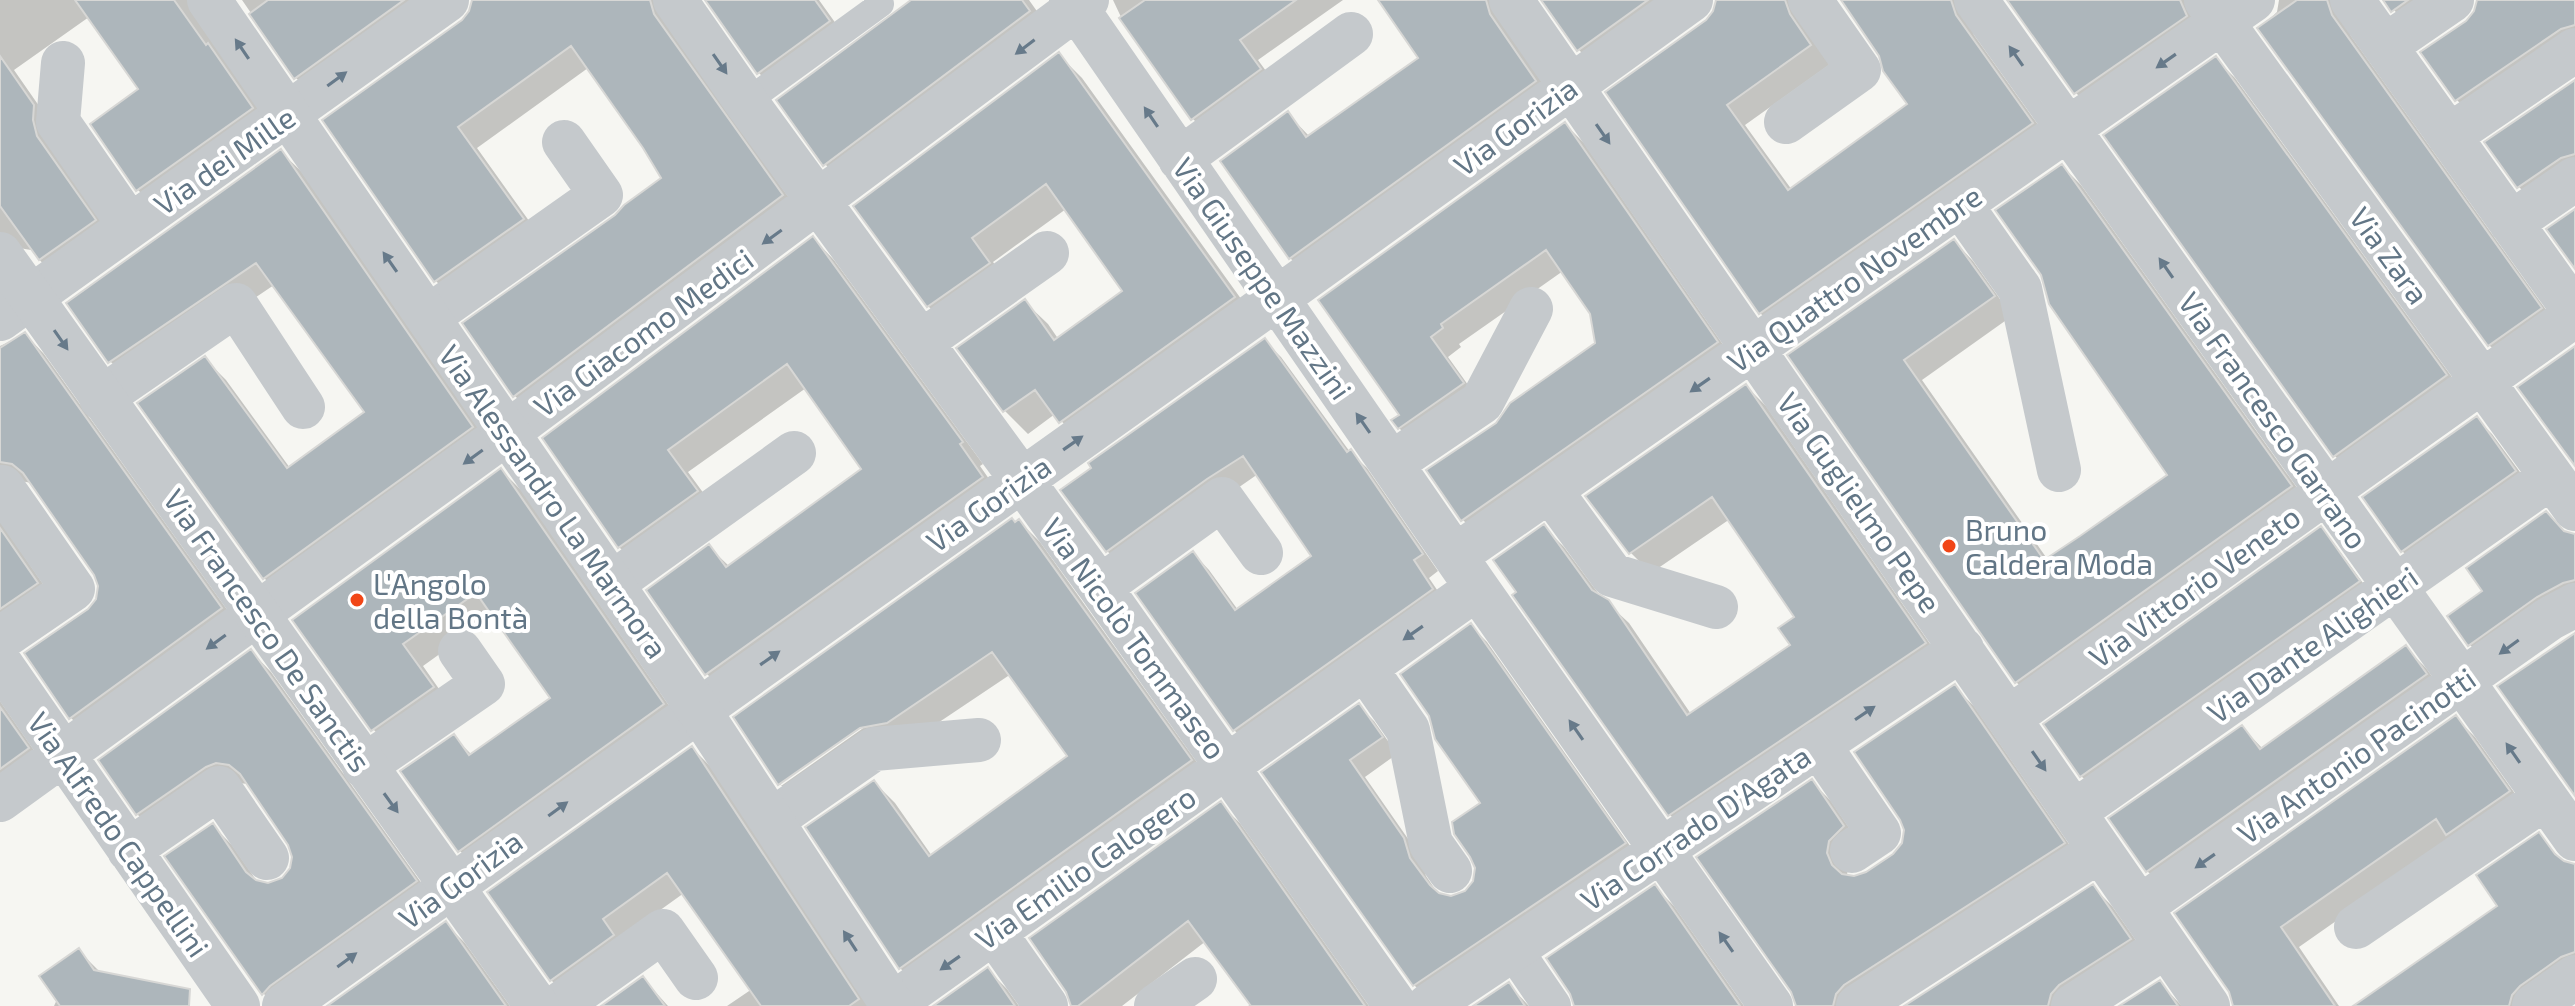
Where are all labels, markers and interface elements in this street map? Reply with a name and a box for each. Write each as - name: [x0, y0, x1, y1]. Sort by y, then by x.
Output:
- one-way arrow: [234, 38, 249, 59]
- one-way arrow: [1015, 38, 1035, 54]
- one-way arrow: [2008, 46, 2024, 67]
- one-way arrow: [2156, 53, 2177, 68]
- one-way arrow: [712, 54, 727, 75]
- street label: Via Gorizia: [1446, 69, 1584, 183]
- one-way arrow: [327, 71, 348, 87]
- street label: Via dei Mille: [147, 98, 301, 222]
- one-way arrow: [1144, 107, 1159, 128]
- one-way arrow: [1595, 123, 1610, 144]
- street label: Via Giuseppe Mazzini: [1166, 150, 1360, 406]
- street label: Via Quattro Novembre: [1720, 177, 1988, 379]
- street label: Via Zara: [2343, 200, 2437, 310]
- one-way arrow: [762, 228, 782, 244]
- street label: Via Giacomo Medici: [526, 240, 760, 424]
- one-way arrow: [383, 252, 398, 273]
- one-way arrow: [2159, 258, 2174, 279]
- street label: Via Francesco Garrano: [2172, 285, 2376, 555]
- one-way arrow: [53, 330, 68, 351]
- street label: Via Alessandro La Marmora: [432, 338, 676, 664]
- one-way arrow: [1689, 377, 1711, 393]
- street label: Via Guglielmo Pepe: [1771, 385, 1949, 619]
- one-way arrow: [1356, 412, 1371, 433]
- one-way arrow: [1063, 436, 1084, 451]
- street label: Via Gorizia: [919, 447, 1057, 559]
- one-way arrow: [462, 449, 483, 464]
- street label: Via Francesco De Sanctis: [157, 482, 379, 778]
- street label: Via Vittorio Veneto: [2082, 498, 2306, 674]
- street label: Via Nicolò Tommaseo: [1035, 510, 1235, 766]
- place label: Bruno Caldera Moda: [1965, 511, 2153, 581]
- marker: Bruno Caldera Moda: [1940, 537, 1958, 555]
- street label: Via Dante Alighieri: [2200, 558, 2424, 730]
- place label: L'Angolo della Bontà: [373, 565, 528, 635]
- marker: L'Angolo della Bontà: [348, 591, 366, 609]
- one-way arrow: [1403, 625, 1424, 641]
- one-way arrow: [205, 634, 227, 650]
- one-way arrow: [2499, 639, 2520, 654]
- one-way arrow: [759, 651, 780, 666]
- street label: Via Antonio Pacinotti: [2230, 659, 2482, 851]
- street label: Via Alfredo Cappellini: [21, 705, 217, 963]
- one-way arrow: [1854, 706, 1876, 721]
- one-way arrow: [1569, 719, 1584, 740]
- street label: Via Corrado D'Agata: [1573, 737, 1817, 917]
- one-way arrow: [2505, 742, 2521, 764]
- one-way arrow: [2031, 750, 2046, 771]
- street label: Via Emilio Calogero: [968, 778, 1202, 956]
- one-way arrow: [383, 792, 398, 813]
- one-way arrow: [548, 802, 569, 817]
- street label: Via Gorizia: [391, 822, 529, 936]
- one-way arrow: [2194, 853, 2216, 869]
- one-way arrow: [843, 930, 858, 951]
- one-way arrow: [1719, 932, 1734, 953]
- one-way arrow: [337, 953, 357, 969]
- one-way arrow: [940, 955, 961, 970]

